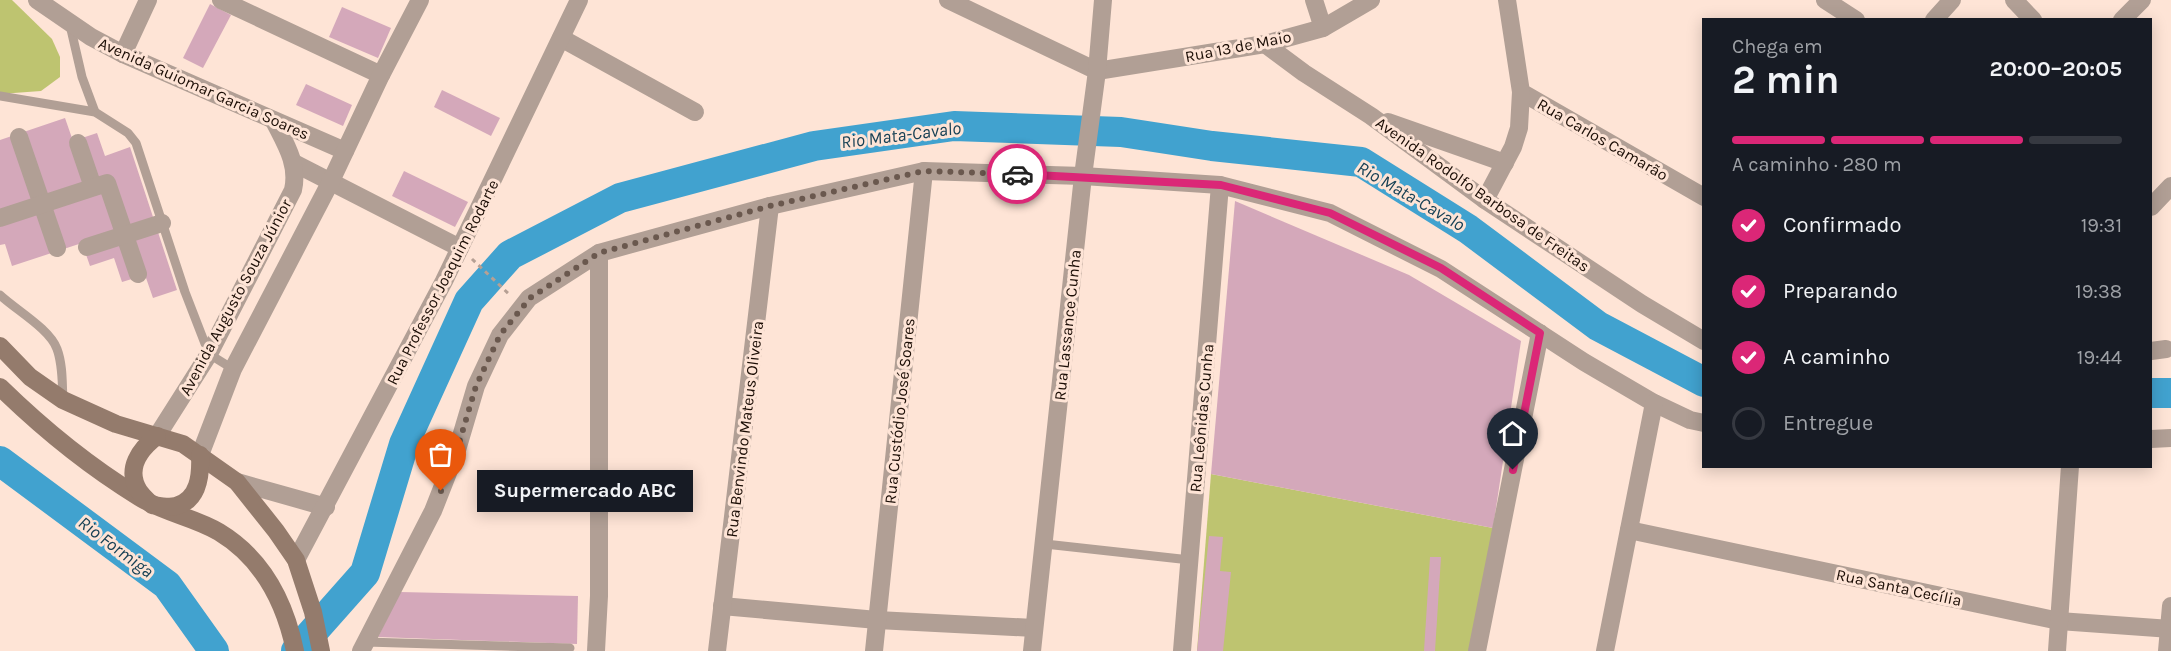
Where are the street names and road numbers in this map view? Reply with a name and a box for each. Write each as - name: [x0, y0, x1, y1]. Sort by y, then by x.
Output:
- street label: Rua 13 de Maio: [1183, 27, 1293, 66]
- street label: Avenida Guiomar Garcia Soares: [95, 33, 312, 144]
- street label: Rua Carlos Camarão: [1534, 94, 1671, 185]
- street label: Avenida Rodolfo Barbosa de Freitas: [1372, 113, 1593, 276]
- street label: Rua Professor Joaquim Rodarte: [382, 176, 503, 388]
- street label: Avenida Augusto Souza Júnior: [176, 196, 295, 399]
- street label: Rua Lassance Cunha: [1050, 249, 1085, 401]
- street label: Rua Custódio José Soares: [880, 317, 919, 505]
- street label: Rua Benvindo Mateus Oliveira: [722, 320, 767, 538]
- street label: Rua Leônidas Cunha: [1186, 343, 1217, 493]
- street label: Rua Santa Cecília: [1834, 565, 1963, 610]

